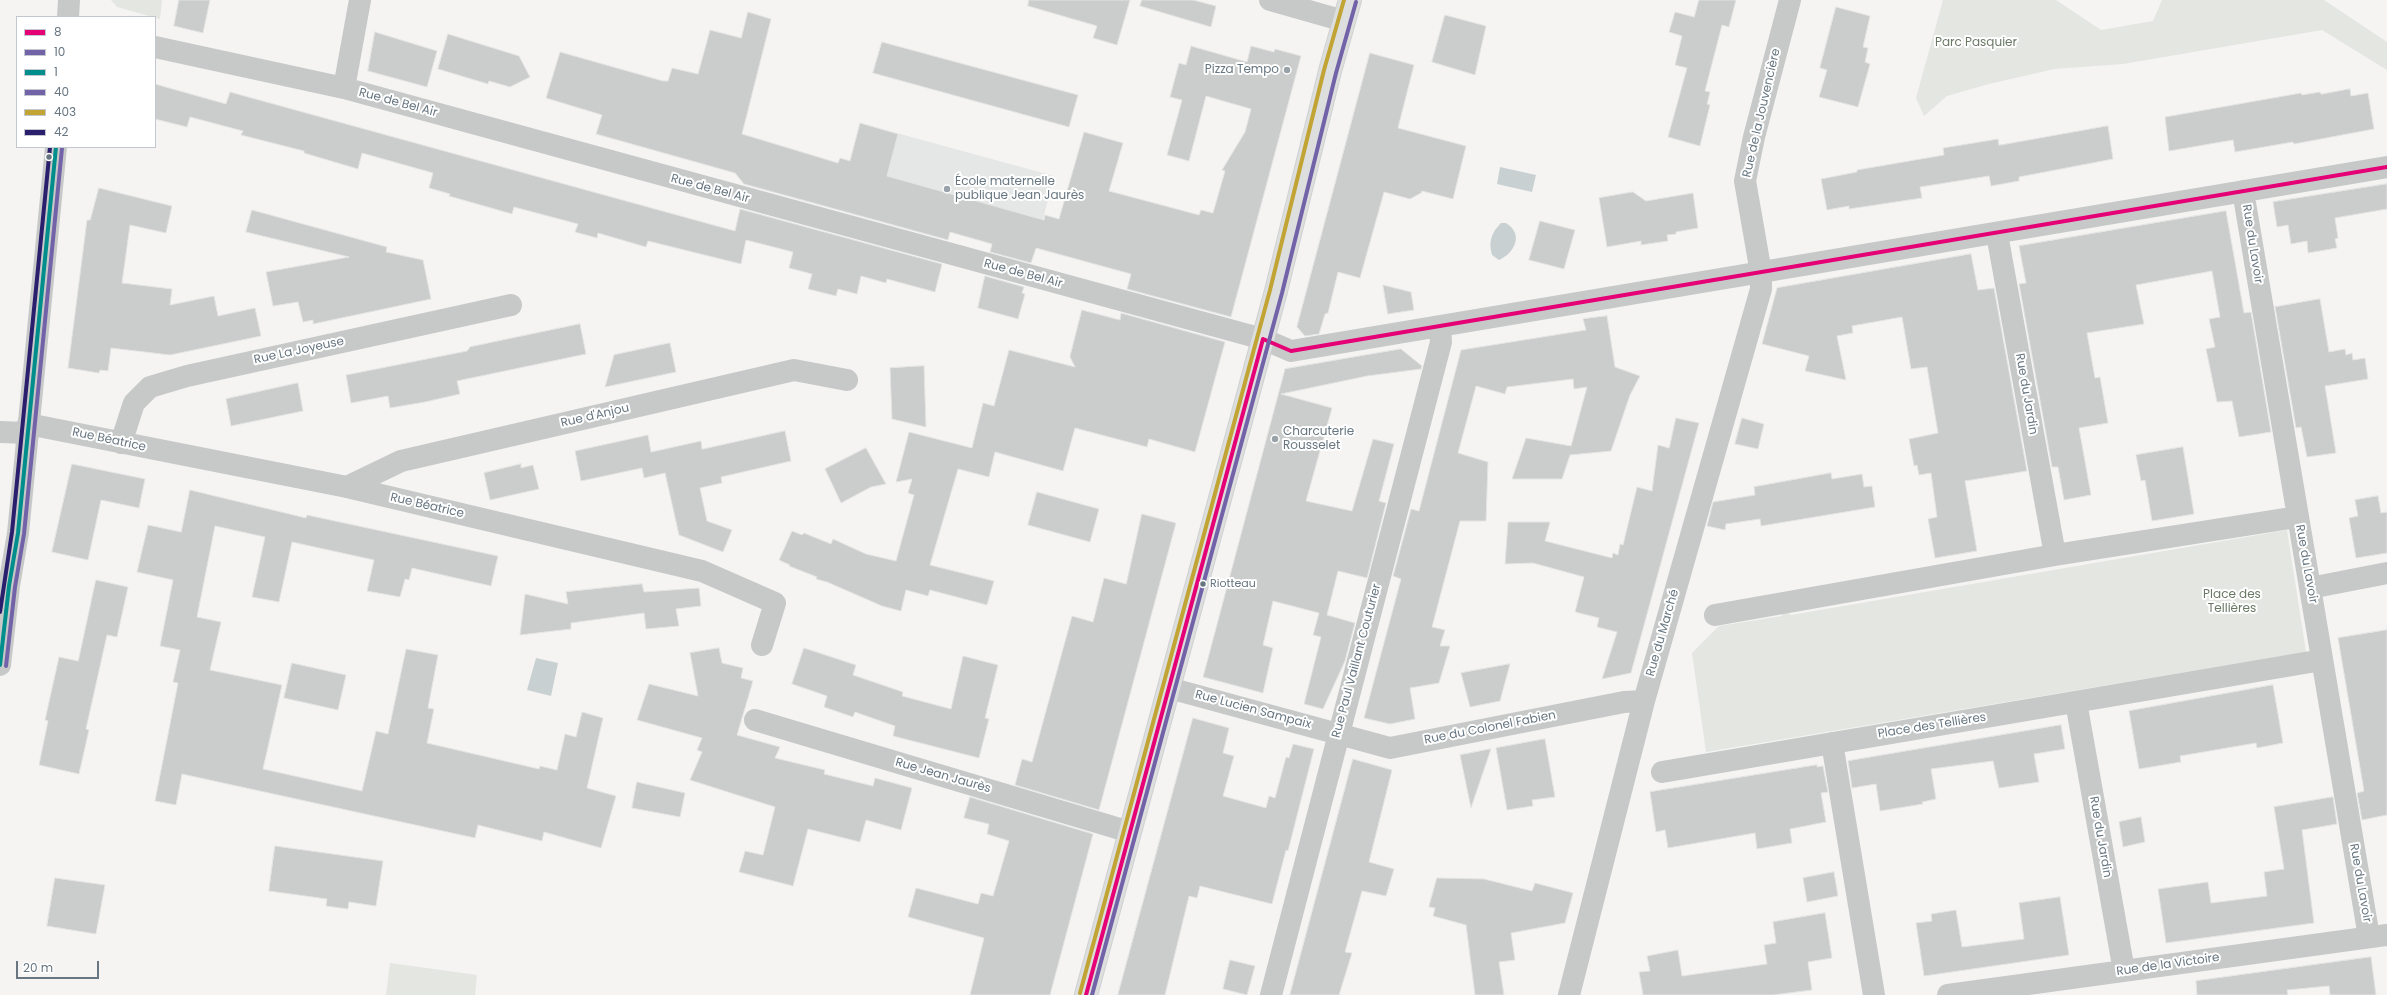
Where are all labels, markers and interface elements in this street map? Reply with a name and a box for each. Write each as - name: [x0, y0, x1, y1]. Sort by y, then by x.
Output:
- legend: [16, 16, 156, 148]
- text: 8: [54, 23, 62, 40]
- park label: Parc Pasquier: [1935, 36, 2017, 50]
- text: 10: [54, 43, 65, 60]
- street label: Rue de la Jouvencière: [1740, 47, 1784, 179]
- text: 1: [54, 63, 58, 80]
- place label: Pizza Tempo: [1205, 63, 1279, 77]
- marker: Pizza Tempo: [1282, 65, 1292, 75]
- text: 40: [54, 83, 69, 100]
- street label: Rue de Bel Air: [357, 86, 439, 120]
- text: 403: [54, 103, 76, 120]
- text: 42: [54, 123, 68, 140]
- unlabelled marker: [44, 152, 54, 162]
- street label: Rue de Bel Air: [669, 172, 751, 206]
- place label: École maternelle publique Jean Jaurès: [955, 175, 1084, 203]
- marker: École maternelle publique Jean Jaurès: [942, 184, 952, 194]
- street label: Rue du Lavoir: [2239, 203, 2265, 285]
- street label: Rue de Bel Air: [982, 257, 1064, 291]
- street label: Rue La Joyeuse: [253, 334, 345, 368]
- street label: Rue du Jardin: [2012, 352, 2040, 436]
- street label: Rue d'Anjou: [559, 401, 631, 431]
- street label: Rue Béatrice: [71, 425, 147, 455]
- place label: Charcuterie Rousselet: [1283, 425, 1354, 453]
- marker: Charcuterie Rousselet: [1270, 434, 1280, 444]
- street label: Rue Béatrice: [389, 491, 465, 521]
- street label: Rue du Lavoir: [2292, 523, 2320, 605]
- place label: Riotteau: [1210, 577, 1256, 591]
- marker: Riotteau: [1198, 579, 1208, 589]
- street label: Rue Paul Vaillant Couturier: [1329, 582, 1385, 740]
- street label: Rue du Marché: [1644, 588, 1682, 678]
- park label: Place des Tellières: [2203, 588, 2261, 616]
- street label: Rue Lucien Sampaix: [1193, 688, 1313, 732]
- street label: Rue du Colonel Fabien: [1423, 708, 1557, 748]
- street label: Place des Tellières: [1877, 710, 1987, 742]
- street label: Rue Jean Jaurès: [894, 755, 992, 797]
- street label: Rue du Jardin: [2086, 795, 2114, 879]
- street label: Rue du Lavoir: [2346, 842, 2374, 924]
- street label: Rue de la Victoire: [2116, 951, 2220, 979]
- scale bar: [18, 953, 101, 979]
- text: 20 m: [23, 959, 53, 976]

